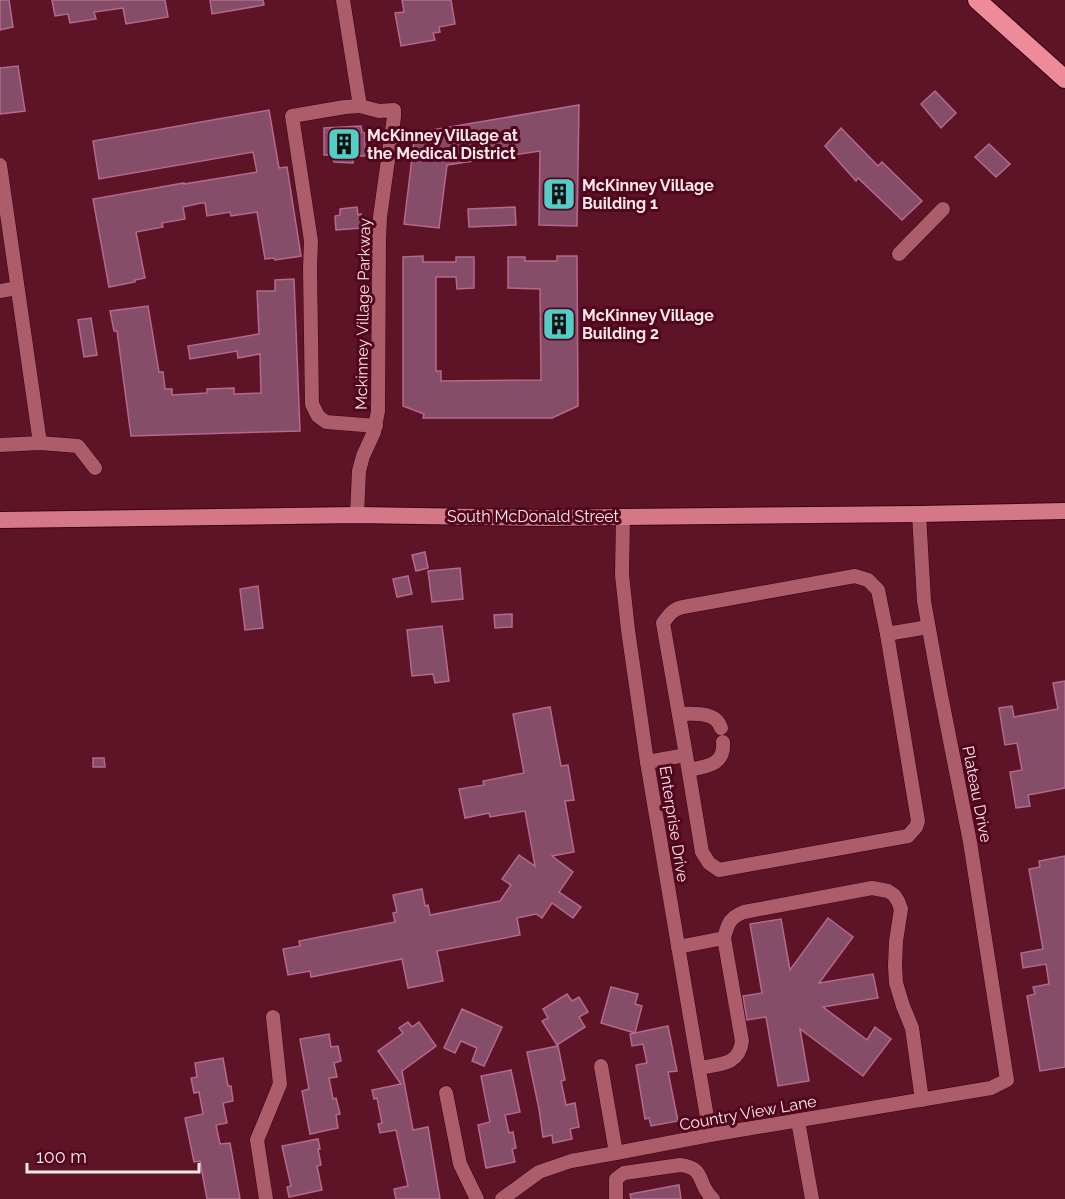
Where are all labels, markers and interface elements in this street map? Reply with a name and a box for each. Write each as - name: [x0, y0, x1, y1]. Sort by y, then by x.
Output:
- building icon: McKinney Village at the Medical District: [326, 126, 362, 162]
- place label: McKinney Village at the Medical District: [367, 126, 518, 163]
- building icon: McKinney Village Building 1: [541, 176, 577, 212]
- place label: McKinney Village Building 1: [582, 176, 714, 213]
- street label: Mckinney Village Parkway: [352, 218, 374, 410]
- building icon: McKinney Village Building 2: [541, 306, 577, 342]
- place label: McKinney Village Building 2: [582, 306, 714, 343]
- street label: South McDonald Street: [447, 507, 620, 526]
- street label: Plateau Drive: [958, 744, 996, 844]
- street label: Enterprise Drive: [655, 764, 693, 884]
- street label: Country View Lane: [678, 1092, 818, 1134]
- scale bar: [27, 1136, 200, 1174]
- text: 100 m: [36, 1146, 87, 1167]

